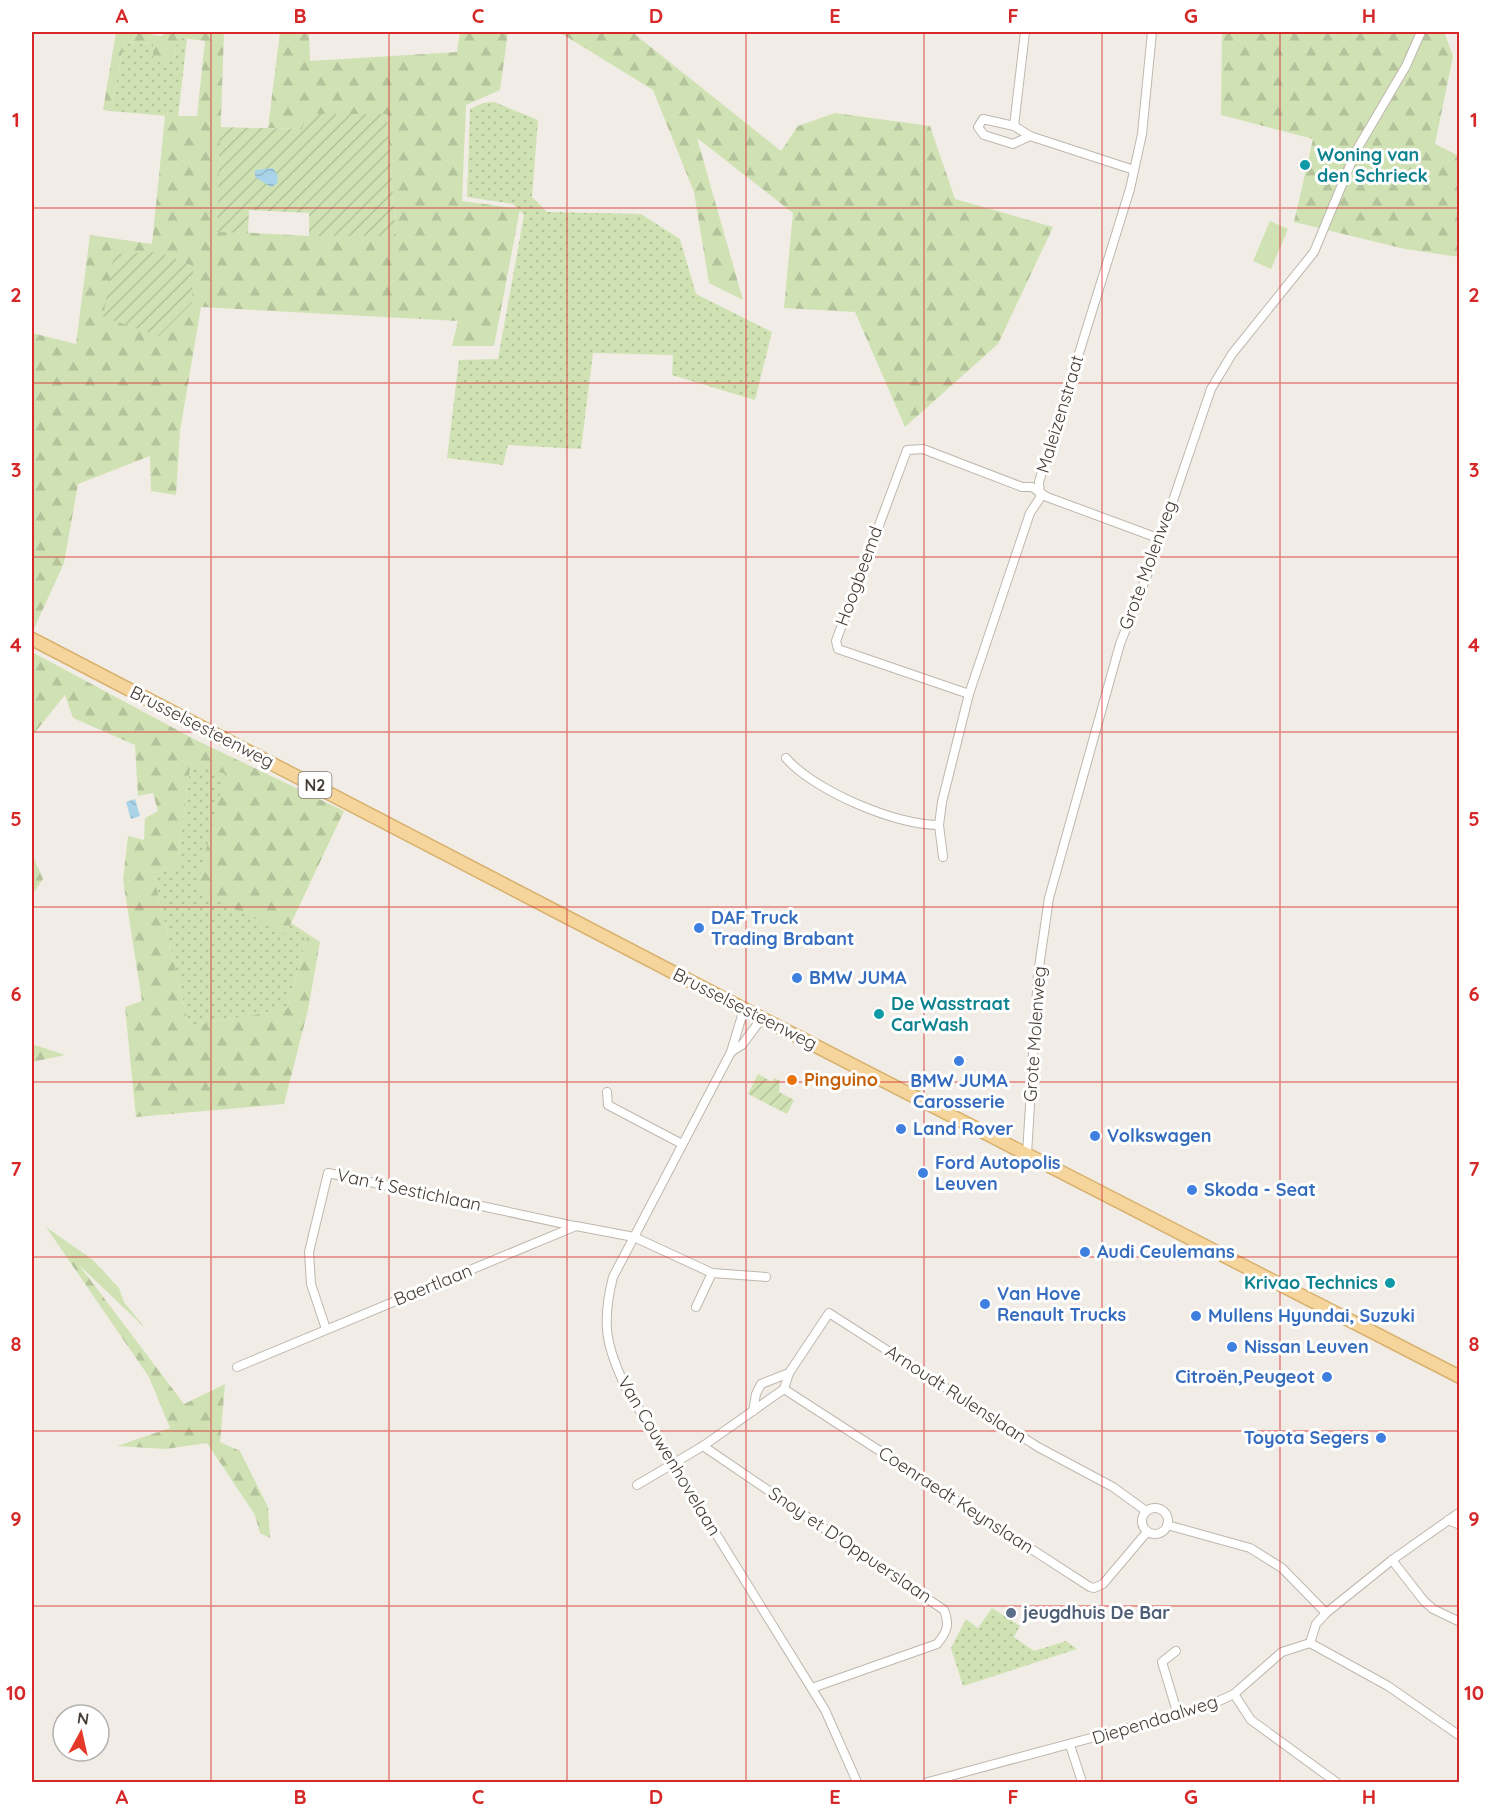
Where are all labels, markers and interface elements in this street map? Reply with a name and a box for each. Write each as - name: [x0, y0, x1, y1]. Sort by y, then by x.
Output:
- text: A: [116, 3, 129, 28]
- text: B: [293, 3, 307, 28]
- text: C: [472, 3, 485, 28]
- text: D: [649, 3, 663, 28]
- text: E: [829, 3, 841, 28]
- text: F: [1007, 3, 1019, 28]
- text: G: [1184, 3, 1198, 28]
- text: H: [1362, 3, 1376, 28]
- text: 1: [12, 107, 20, 132]
- text: 1: [1470, 107, 1478, 132]
- place label: Woning van den Schrieck: [1317, 143, 1428, 187]
- marker: Woning van den Schrieck: [1298, 158, 1312, 172]
- text: 2: [10, 282, 22, 307]
- text: 2: [1468, 282, 1480, 307]
- street label: Maleizenstraat: [1031, 352, 1088, 476]
- text: 3: [11, 457, 21, 482]
- text: 3: [1469, 457, 1479, 482]
- street label: Grote Molenweg: [1113, 497, 1182, 633]
- street label: Hoogbeemd: [830, 523, 887, 629]
- text: 4: [10, 632, 22, 657]
- text: 4: [1468, 632, 1480, 657]
- street label: Brusselsesteenweg: [126, 680, 278, 773]
- road number: N2: [298, 772, 332, 798]
- text: 5: [10, 806, 22, 831]
- text: 5: [1468, 806, 1480, 831]
- place label: DAF Truck Trading Brabant: [711, 906, 854, 950]
- marker: DAF Truck Trading Brabant: [692, 921, 706, 935]
- street label: Brusselsesteenweg: [669, 962, 821, 1055]
- street label: Grote Molenweg: [1018, 965, 1051, 1103]
- place label: BMW JUMA: [809, 966, 907, 989]
- marker: BMW JUMA: [790, 971, 804, 985]
- text: 6: [10, 981, 22, 1006]
- text: 6: [1468, 981, 1480, 1006]
- place label: De Wasstraat CarWash: [891, 992, 1010, 1036]
- marker: De Wasstraat CarWash: [872, 1007, 886, 1021]
- marker: BMW JUMA Carosserie: [952, 1054, 966, 1068]
- place label: Pinguino: [804, 1068, 878, 1091]
- place label: BMW JUMA Carosserie: [910, 1069, 1008, 1113]
- marker: Pinguino: [785, 1073, 799, 1087]
- place label: Land Rover: [913, 1117, 1014, 1140]
- marker: Land Rover: [894, 1122, 908, 1136]
- place label: Volkswagen: [1107, 1124, 1211, 1147]
- marker: Volkswagen: [1088, 1129, 1102, 1143]
- place label: Ford Autopolis Leuven: [935, 1151, 1061, 1195]
- text: 7: [11, 1156, 22, 1181]
- text: 7: [1469, 1156, 1480, 1181]
- street label: Van 't Sestichlaan: [335, 1163, 484, 1216]
- marker: Ford Autopolis Leuven: [916, 1166, 930, 1180]
- place label: Skoda - Seat: [1204, 1178, 1316, 1201]
- marker: Skoda - Seat: [1185, 1183, 1199, 1197]
- place label: Audi Ceulemans: [1097, 1240, 1235, 1263]
- marker: Audi Ceulemans: [1078, 1245, 1092, 1259]
- street label: Baertlaan: [390, 1258, 475, 1311]
- place label: Krivao Technics: [1244, 1271, 1378, 1294]
- marker: Krivao Technics: [1383, 1276, 1397, 1290]
- place label: Van Hove Renault Trucks: [997, 1282, 1127, 1326]
- marker: Van Hove Renault Trucks: [978, 1297, 992, 1311]
- place label: Mullens Hyundai, Suzuki: [1208, 1304, 1415, 1327]
- marker: Mullens Hyundai, Suzuki: [1189, 1309, 1203, 1323]
- text: 8: [11, 1331, 22, 1356]
- text: 8: [1469, 1331, 1480, 1356]
- place label: Nissan Leuven: [1244, 1335, 1369, 1358]
- street label: Arnoudt Rulenslaan: [881, 1339, 1031, 1448]
- marker: Nissan Leuven: [1225, 1340, 1239, 1354]
- place label: Citroën,Peugeot: [1175, 1365, 1315, 1388]
- marker: Citroën,Peugeot: [1320, 1370, 1334, 1384]
- street label: Van Couwenhovelaan: [613, 1372, 726, 1540]
- place label: Toyota Segers: [1244, 1426, 1369, 1449]
- marker: Toyota Segers: [1374, 1431, 1388, 1445]
- street label: Coenraedt Keynslaan: [874, 1441, 1038, 1558]
- street label: Snoy et D'Oppuerslaan: [764, 1481, 936, 1608]
- text: 9: [10, 1506, 22, 1531]
- text: 9: [1468, 1506, 1480, 1531]
- place label: jeugdhuis De Bar: [1022, 1601, 1170, 1624]
- marker: jeugdhuis De Bar: [1004, 1606, 1018, 1620]
- text: 10: [6, 1680, 26, 1705]
- text: 10: [1464, 1680, 1484, 1705]
- street label: Diependaalweg: [1089, 1690, 1220, 1750]
- north arrow: [51, 1703, 111, 1763]
- text: N: [76, 1707, 90, 1729]
- text: A: [116, 1784, 129, 1809]
- text: B: [293, 1784, 307, 1809]
- text: C: [472, 1784, 485, 1809]
- text: D: [649, 1784, 663, 1809]
- text: E: [829, 1784, 841, 1809]
- text: F: [1007, 1784, 1019, 1809]
- text: G: [1184, 1784, 1198, 1809]
- text: H: [1362, 1784, 1376, 1809]

